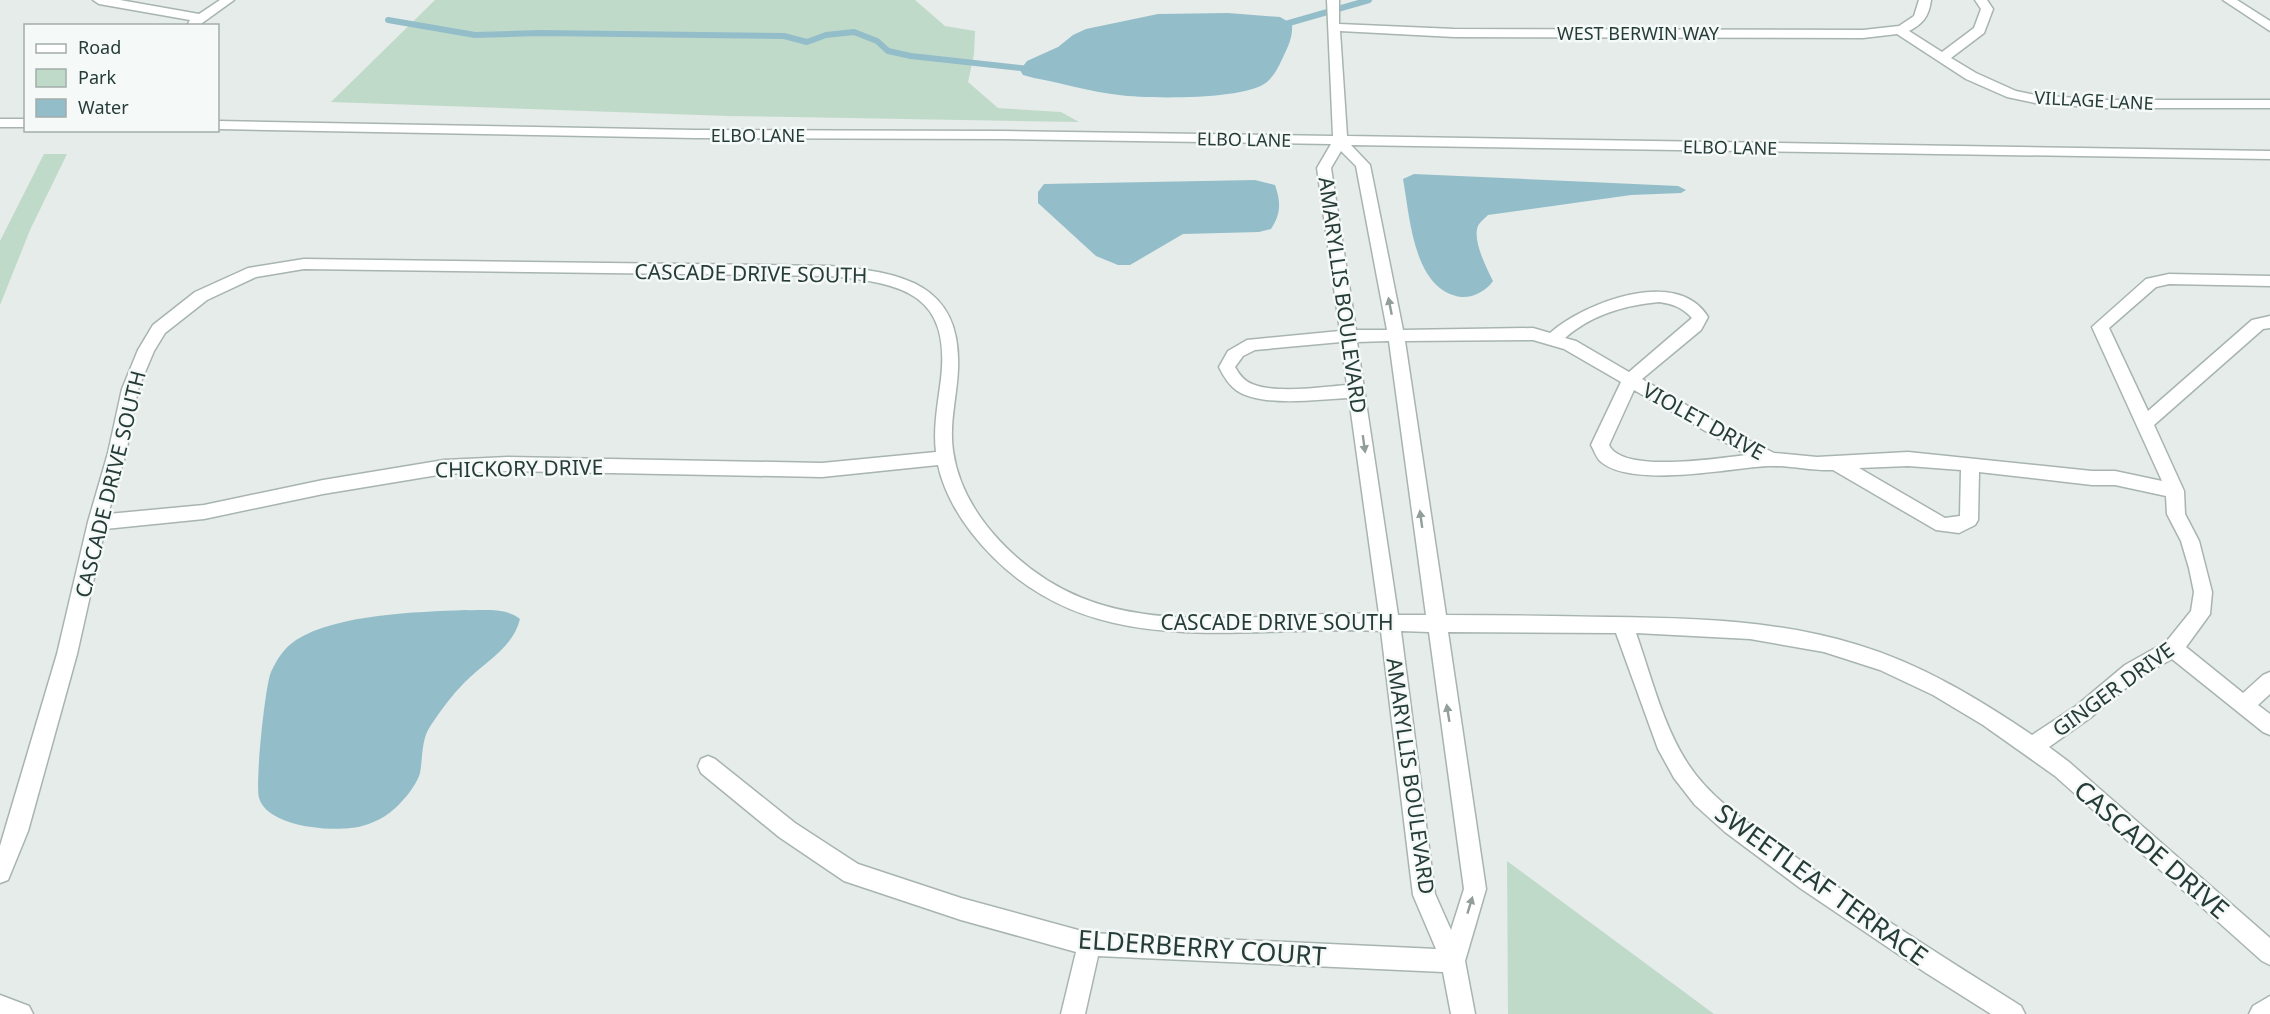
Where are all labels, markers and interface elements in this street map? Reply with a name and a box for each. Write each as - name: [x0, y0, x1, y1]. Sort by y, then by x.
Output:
- street label: WEST BERWIN WAY: [1557, 21, 1720, 45]
- legend: [24, 24, 219, 132]
- text: Road: [78, 35, 121, 59]
- text: Park: [78, 65, 116, 89]
- street label: VILLAGE LANE: [2034, 85, 2154, 115]
- text: Water: [78, 95, 129, 119]
- street label: ELBO LANE: [711, 123, 805, 147]
- street label: ELBO LANE: [1197, 126, 1291, 152]
- street label: ELBO LANE: [1683, 134, 1777, 160]
- street label: AMARYLLIS BOULEVARD: [1313, 175, 1373, 415]
- street label: CASCADE DRIVE SOUTH: [634, 257, 868, 289]
- one-way arrow: [1385, 296, 1394, 315]
- street label: CASCADE DRIVE SOUTH: [68, 367, 152, 601]
- street label: VIOLET DRIVE: [1638, 376, 1770, 466]
- one-way arrow: [1360, 435, 1369, 454]
- street label: CHICKORY DRIVE: [435, 453, 603, 483]
- one-way arrow: [1417, 510, 1426, 529]
- street label: CASCADE DRIVE SOUTH: [1160, 608, 1394, 636]
- street label: GINGER DRIVE: [2047, 635, 2179, 743]
- street label: AMARYLLIS BOULEVARD: [1381, 656, 1441, 896]
- one-way arrow: [1443, 703, 1452, 722]
- street label: CASCADE DRIVE: [2067, 772, 2237, 926]
- street label: SWEETLEAF TERRACE: [1708, 794, 1936, 974]
- one-way arrow: [1466, 896, 1475, 914]
- street label: ELDERBERRY COURT: [1077, 920, 1328, 974]

